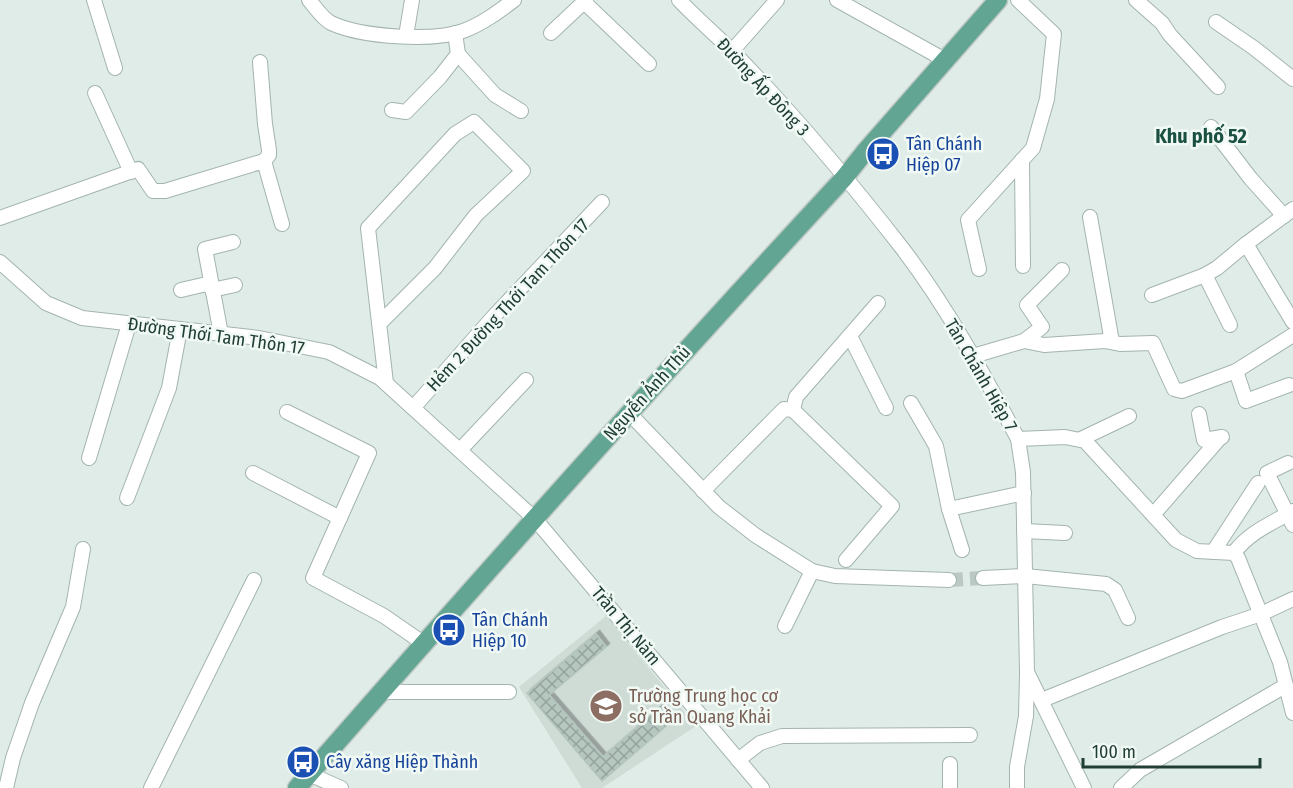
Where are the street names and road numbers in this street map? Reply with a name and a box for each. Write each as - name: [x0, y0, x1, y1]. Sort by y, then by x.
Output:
- street label: Đường Ấp Đông 3: [712, 32, 815, 141]
- street label: Hẻm 2 Đường Thới Tam Thôn 17: [422, 214, 594, 396]
- street label: Đường Thới Tam Thôn 17: [126, 313, 306, 359]
- street label: Tân Chánh Hiệp 7: [940, 315, 1022, 435]
- street label: Nguyễn Ảnh Thủ: [598, 341, 695, 445]
- street label: Trần Thị Năm: [587, 582, 665, 670]

